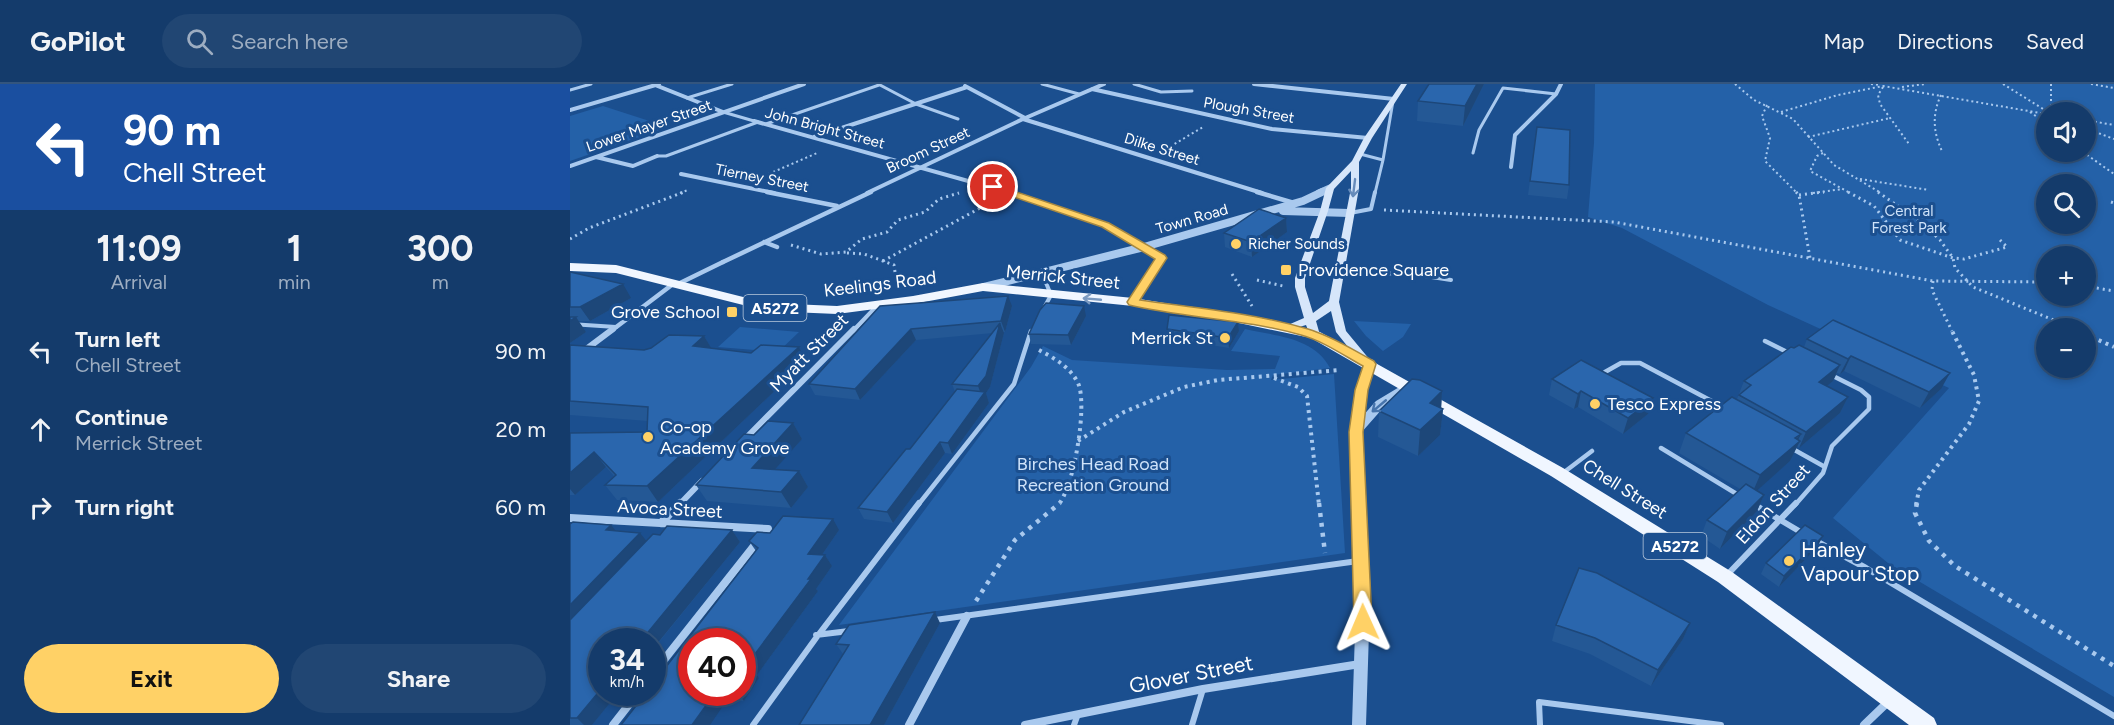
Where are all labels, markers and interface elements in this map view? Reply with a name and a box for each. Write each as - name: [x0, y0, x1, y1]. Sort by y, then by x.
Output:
- search box: [162, 14, 582, 68]
- text: GoPilot: [30, 24, 126, 58]
- icon: search: [183, 25, 216, 58]
- text: Search here: [231, 28, 348, 55]
- text: Map: [1823, 29, 1864, 54]
- text: Directions: [1897, 29, 1993, 54]
- text: Saved: [2026, 29, 2084, 54]
- street label: Plough Street: [1202, 93, 1296, 127]
- street label: Lower Mayer Street: [584, 96, 715, 156]
- map controls: [2036, 102, 2096, 378]
- button: sound: [2036, 102, 2096, 162]
- street label: John Bright Street: [763, 103, 887, 153]
- text: 90 m: [123, 105, 221, 156]
- icon: left: [24, 108, 102, 186]
- street label: Broom Street: [883, 123, 973, 177]
- street label: Dilke Street: [1122, 129, 1202, 169]
- text: Chell Street: [123, 156, 266, 189]
- street label: Tierney Street: [714, 160, 811, 196]
- pin: [967, 161, 1018, 212]
- icon: arrive: [976, 170, 1009, 203]
- button: search: [2036, 174, 2096, 234]
- one-way arrow: [1348, 177, 1359, 197]
- street label: Town Road: [1154, 200, 1230, 238]
- park label: Central Forest Park: [1872, 202, 1947, 237]
- text: 11:09: [96, 227, 182, 270]
- text: 1: [287, 227, 302, 270]
- text: 300: [407, 227, 474, 270]
- place label: Richer Sounds: [1248, 235, 1345, 253]
- marker: Richer Sounds: [1229, 237, 1243, 251]
- button: +: [2036, 246, 2096, 306]
- place label: Providence Square: [1298, 259, 1449, 281]
- street label: Merrick Street: [1005, 260, 1121, 294]
- marker: Providence Square: [1279, 263, 1293, 277]
- street label: Keelings Road: [822, 266, 938, 302]
- text: Arrival: [111, 270, 167, 294]
- text: min: [278, 270, 311, 294]
- text: m: [432, 270, 449, 294]
- one-way arrow: [1082, 293, 1102, 304]
- road number: A5272: [744, 295, 806, 321]
- place label: Grove School: [611, 301, 720, 323]
- marker: Grove School: [725, 305, 739, 319]
- street label: Myatt Street: [765, 309, 853, 397]
- button: −: [2036, 318, 2096, 378]
- text: Turn left: [75, 326, 161, 353]
- place label: Merrick St: [1131, 327, 1213, 349]
- marker: Merrick St: [1218, 331, 1232, 345]
- icon: left: [24, 335, 57, 368]
- text: 90 m: [495, 338, 546, 365]
- text: Chell Street: [75, 353, 181, 377]
- place label: Tesco Express: [1607, 393, 1721, 415]
- marker: Tesco Express: [1588, 397, 1602, 411]
- one-way arrow: [1371, 399, 1387, 412]
- text: Continue: [75, 404, 168, 431]
- icon: ahead: [24, 413, 57, 446]
- text: 20 m: [495, 416, 546, 443]
- place label: Co-op Academy Grove: [660, 416, 790, 459]
- marker: Co-op Academy Grove: [641, 430, 655, 444]
- text: Merrick Street: [75, 431, 202, 455]
- park label: Birches Head Road Recreation Ground: [1017, 453, 1169, 496]
- street label: Chell Street: [1579, 454, 1672, 524]
- street label: Eldon Street: [1731, 459, 1815, 549]
- icon: right: [24, 491, 57, 524]
- text: Turn right: [75, 494, 174, 521]
- text: 60 m: [495, 494, 546, 521]
- street label: Avoca Street: [617, 495, 723, 523]
- road number: A5272: [1644, 533, 1706, 559]
- place label: Hanley Vapour Stop: [1801, 537, 1919, 586]
- marker: Hanley Vapour Stop: [1782, 554, 1796, 568]
- position arrow: [1331, 590, 1395, 654]
- speed limit sign: 40: [678, 628, 756, 706]
- text: 34: [609, 641, 645, 678]
- button: Exit: [24, 644, 279, 713]
- button: Share: [291, 644, 546, 713]
- street label: Glover Street: [1127, 650, 1255, 698]
- text: km/h: [610, 673, 644, 691]

